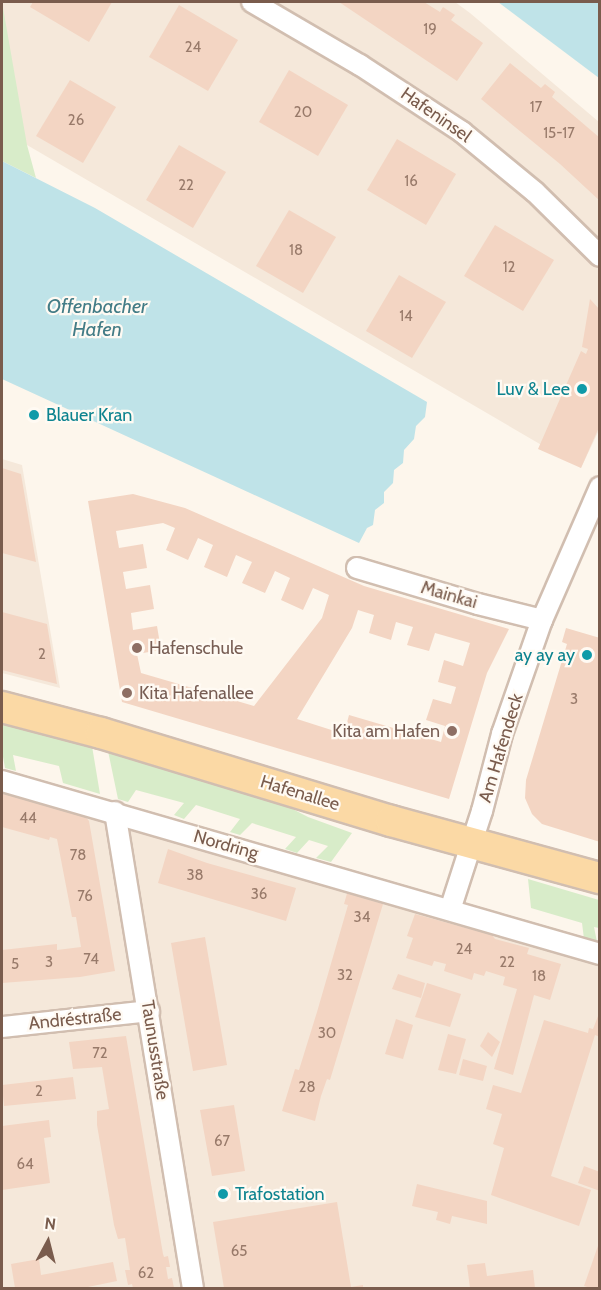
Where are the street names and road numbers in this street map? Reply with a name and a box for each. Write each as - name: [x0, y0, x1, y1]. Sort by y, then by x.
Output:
- street label: Hafeninsel: [397, 83, 475, 147]
- street label: Mainkai: [418, 577, 480, 613]
- street label: Am Hafendeck: [474, 691, 528, 805]
- street label: Hafenallee: [258, 771, 342, 815]
- street label: Nordring: [191, 825, 261, 865]
- street label: Taunusstraße: [136, 999, 174, 1101]
- street label: Andréstraße: [28, 1003, 122, 1035]

